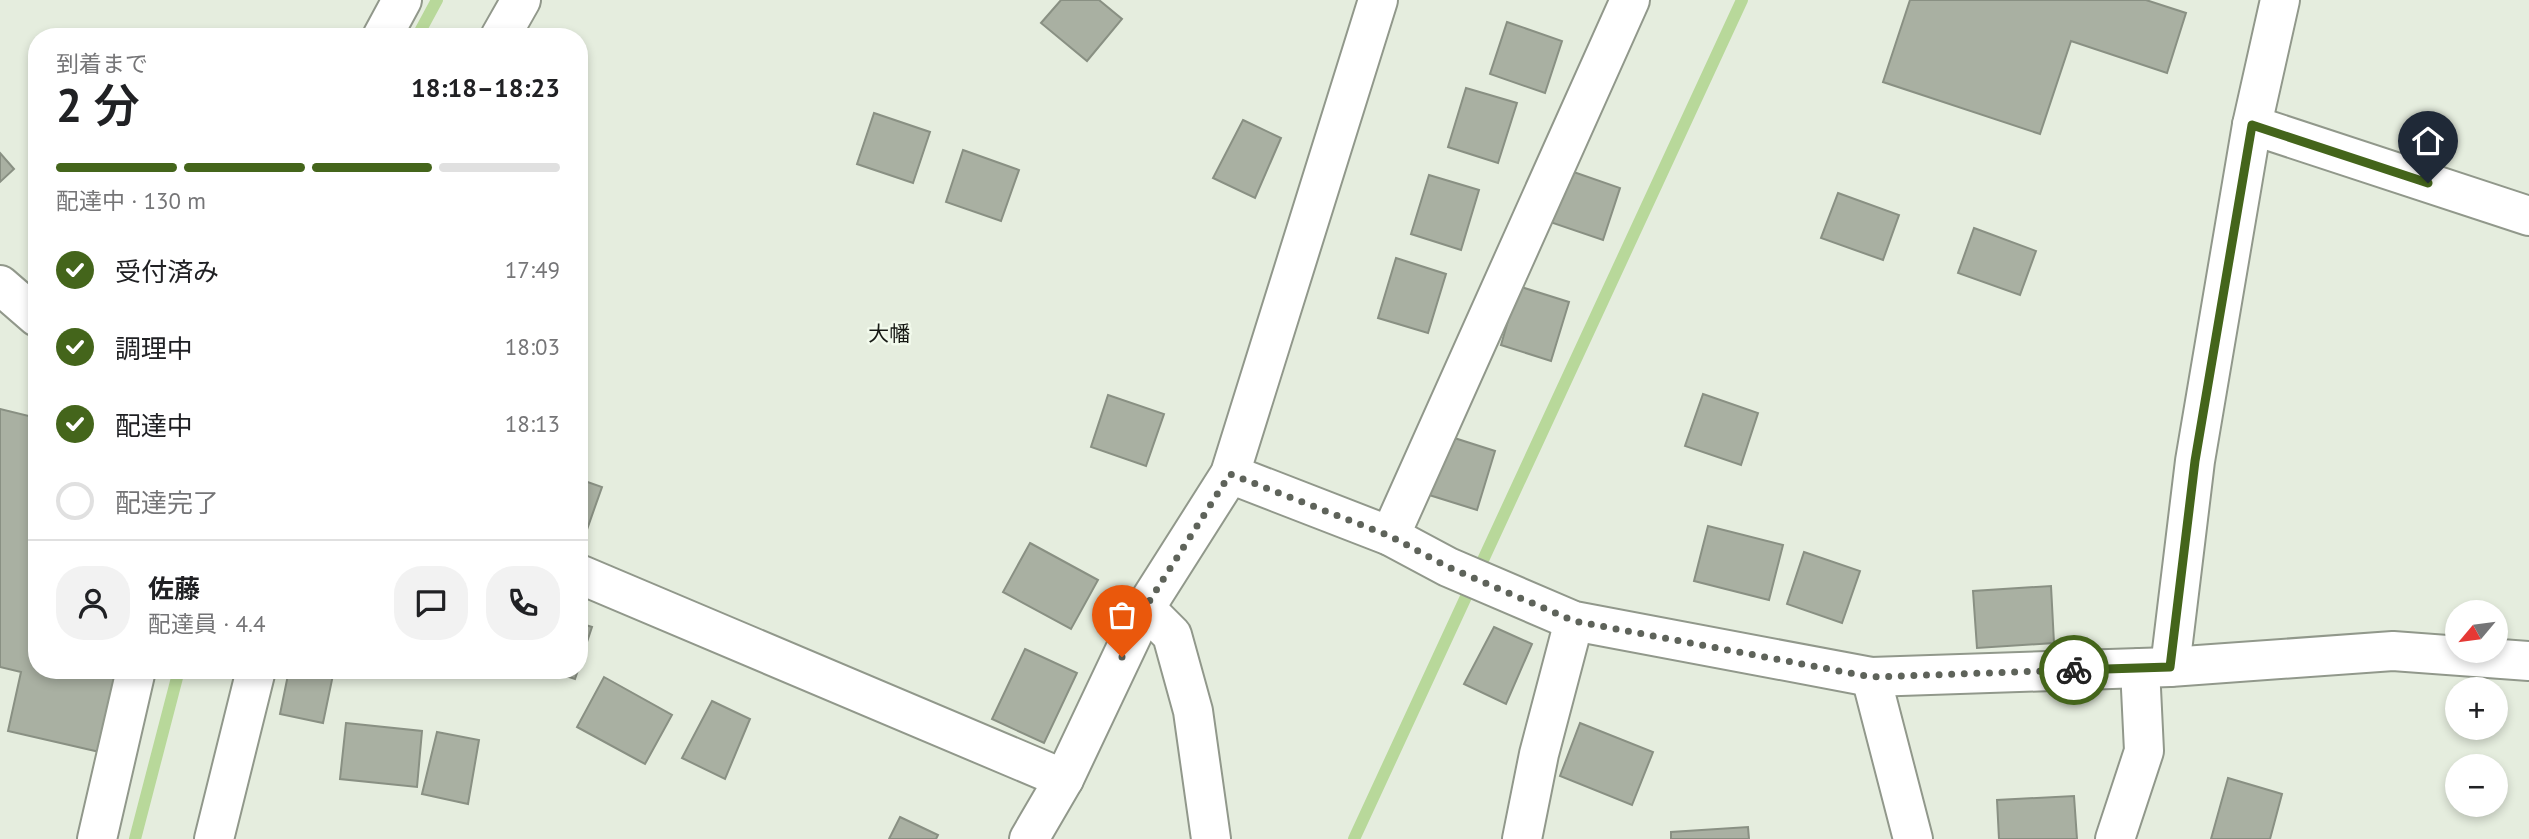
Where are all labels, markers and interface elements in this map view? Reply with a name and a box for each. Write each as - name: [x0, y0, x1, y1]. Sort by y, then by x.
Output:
- text: 到着まで: [56, 49, 148, 78]
- text: 18:18–18:23: [411, 71, 560, 104]
- text: 2 分: [56, 75, 140, 135]
- pin: [2398, 111, 2458, 183]
- icon: home: [2409, 122, 2447, 160]
- text: 配達中 · 130 m: [56, 186, 206, 215]
- icon: check: [56, 251, 94, 289]
- text: 受付済み: [115, 255, 219, 288]
- text: 17:49: [505, 255, 560, 284]
- district label: 大幡: [868, 320, 910, 347]
- icon: check: [56, 328, 94, 366]
- text: 調理中: [115, 332, 193, 365]
- text: 18:03: [505, 332, 560, 361]
- icon: check: [56, 405, 94, 443]
- text: 配達中: [115, 409, 193, 442]
- text: 18:13: [505, 409, 560, 438]
- text: 配達完了: [115, 486, 219, 519]
- button: person: [56, 566, 130, 640]
- button: chat: [394, 566, 468, 640]
- button: phone: [486, 566, 560, 640]
- text: 佐藤: [148, 572, 200, 605]
- pin: [1092, 585, 1152, 657]
- icon: bag: [1103, 596, 1141, 634]
- north arrow: [2445, 600, 2508, 663]
- map controls: [2445, 600, 2508, 817]
- text: 配達員 · 4.4: [148, 609, 265, 638]
- courier: [2039, 635, 2109, 705]
- icon: bike: [2055, 651, 2093, 689]
- button: +: [2445, 677, 2508, 740]
- button: −: [2445, 754, 2508, 817]

